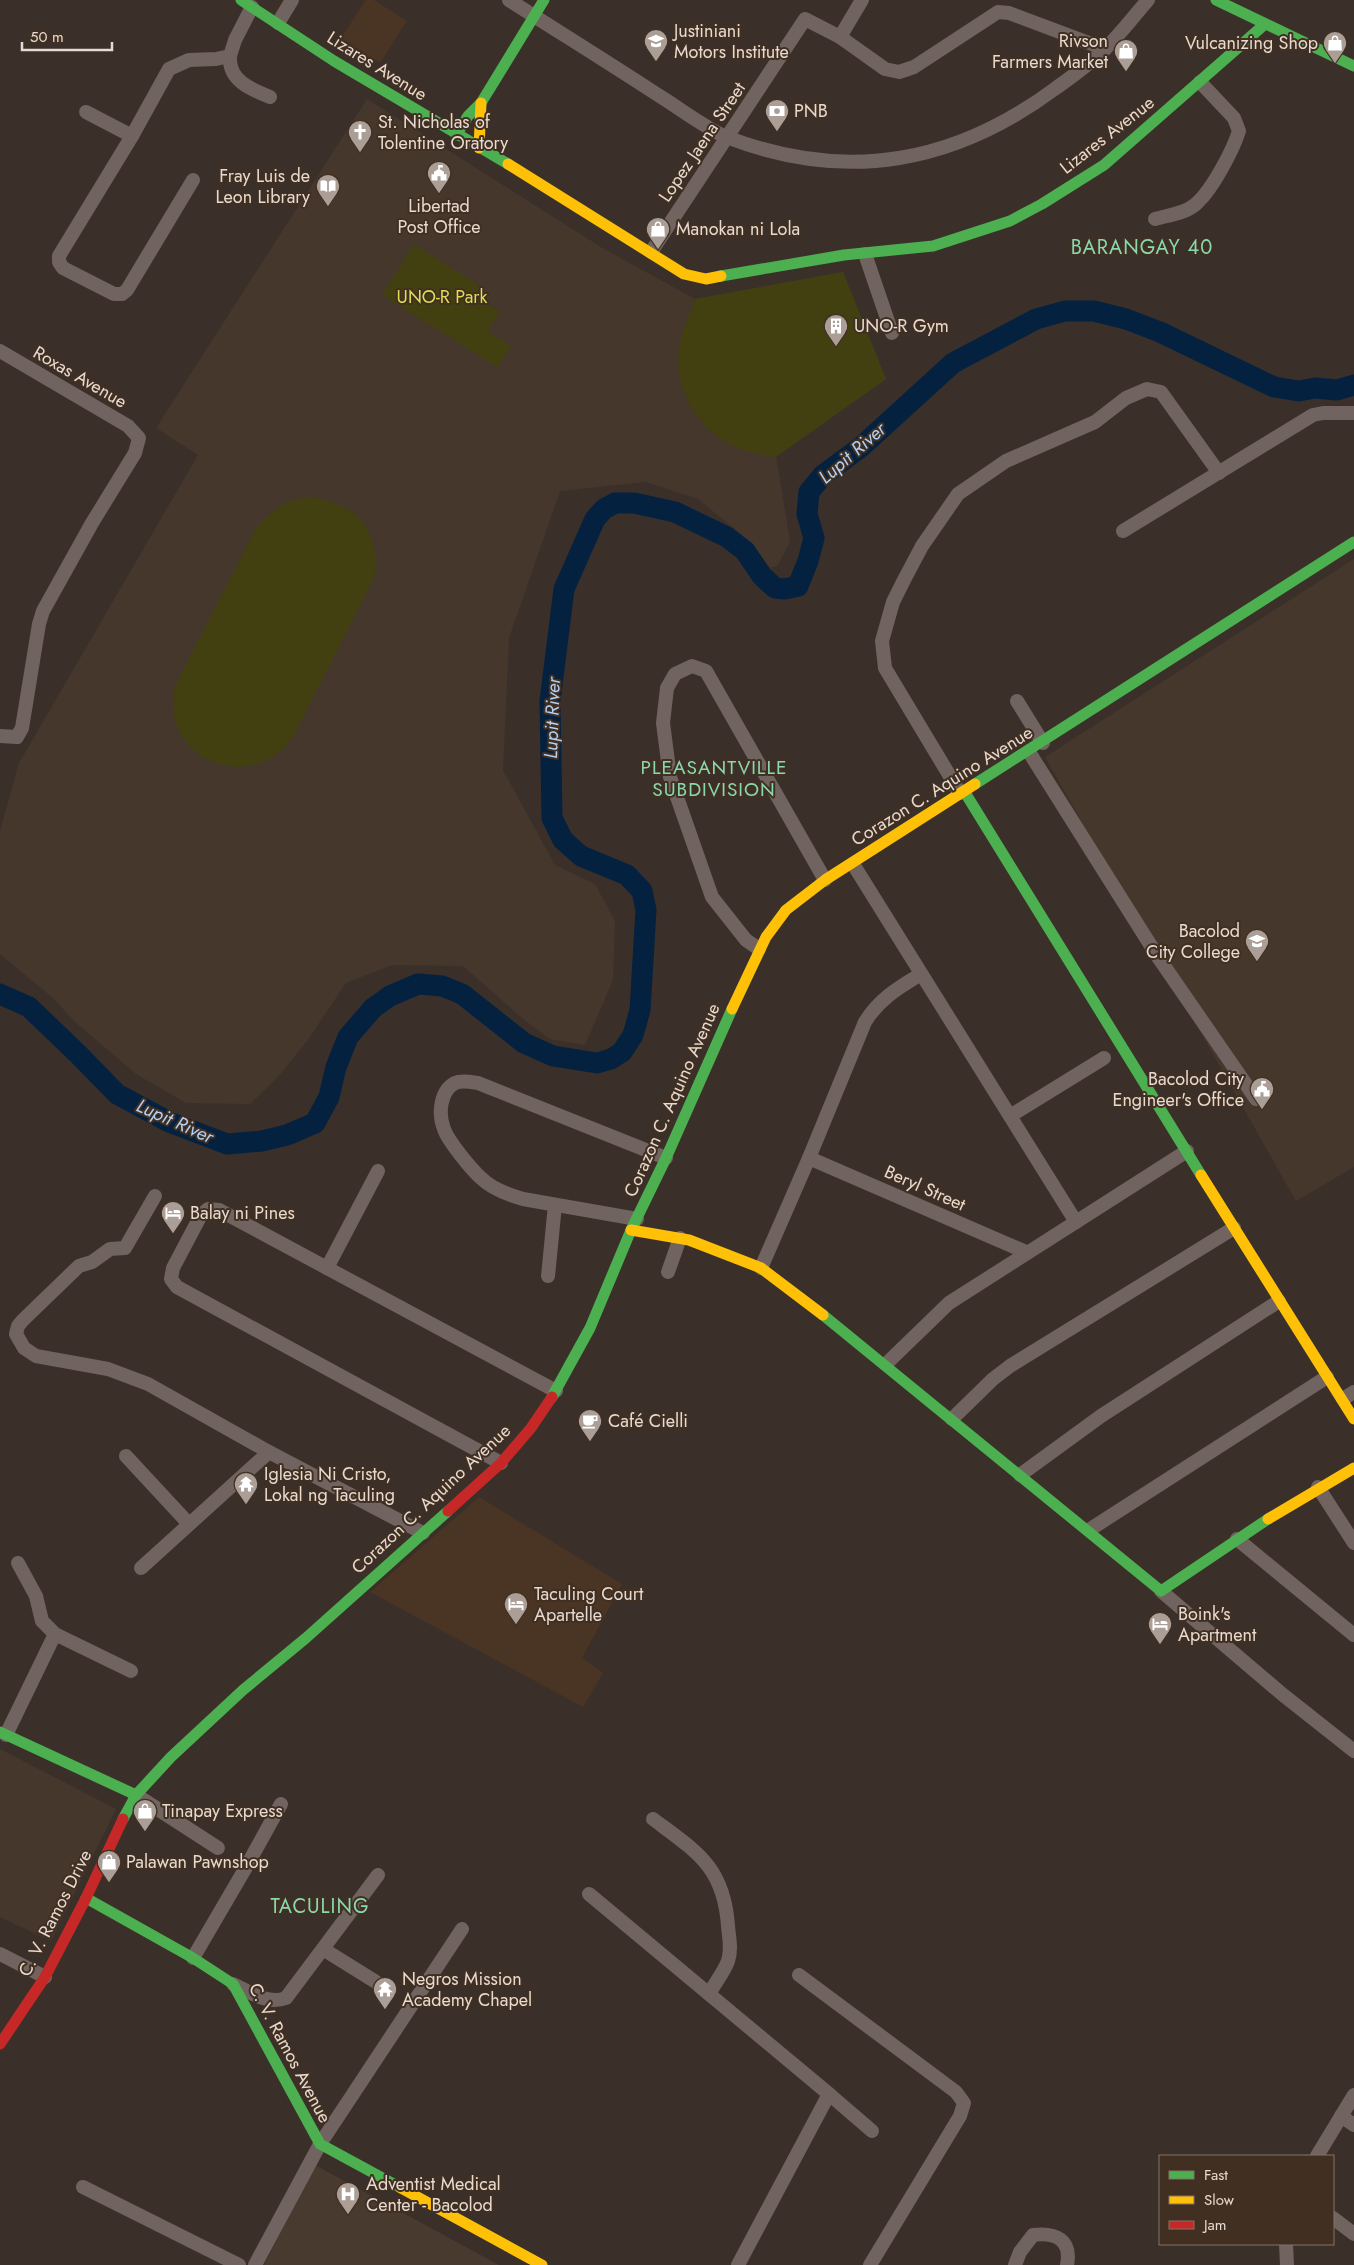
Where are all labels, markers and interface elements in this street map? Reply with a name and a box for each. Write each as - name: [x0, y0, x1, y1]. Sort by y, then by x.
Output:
- place label: Justiniani Motors Institute: [672, 18, 789, 65]
- scale bar: [22, 20, 112, 52]
- street label: Lizares Avenue: [322, 25, 432, 107]
- text: 50 m: [30, 26, 64, 48]
- school or university icon: Justiniani Motors Institute: [643, 28, 669, 62]
- place label: Rivson Farmers Market: [992, 28, 1109, 75]
- place label: Vulcanizing Shop: [1185, 30, 1318, 56]
- shop icon: Vulcanizing Shop: [1322, 30, 1348, 64]
- shop icon: Rivson Farmers Market: [1113, 38, 1139, 72]
- street label: Lopez Jaena Street: [652, 76, 752, 207]
- street label: Lizares Avenue: [1054, 90, 1160, 180]
- bank icon: PNB: [764, 98, 790, 132]
- place label: PNB: [794, 98, 828, 124]
- place label: St. Nicholas of Tolentine Oratory: [378, 109, 508, 156]
- church icon: St. Nicholas of Tolentine Oratory: [347, 119, 373, 153]
- public building icon: Libertad Post Office: [426, 160, 452, 194]
- place label: Fray Luis de Leon Library: [215, 163, 310, 210]
- library icon: Fray Luis de Leon Library: [315, 173, 341, 207]
- place label: Libertad Post Office: [397, 193, 481, 240]
- shop icon: Manokan ni Lola: [645, 216, 671, 250]
- place label: Manokan ni Lola: [676, 216, 800, 242]
- district label: BARANGAY 40: [1071, 233, 1213, 262]
- park label: UNO-R Park: [397, 284, 487, 310]
- building icon: UNO-R Gym: [823, 313, 849, 347]
- place label: UNO-R Gym: [854, 313, 949, 339]
- street label: Roxas Avenue: [28, 340, 132, 414]
- water label: Lupit River: [812, 415, 893, 490]
- water label: Lupit River: [537, 675, 567, 759]
- street label: Corazon C. Aquino Avenue: [846, 719, 1038, 853]
- district label: PLEASANTVILLE SUBDIVISION: [641, 754, 787, 803]
- place label: Bacolod City College: [1146, 918, 1240, 965]
- school or university icon: Bacolod City College: [1244, 928, 1270, 962]
- street label: Corazon C. Aquino Avenue: [618, 999, 726, 1201]
- place label: Bacolod City Engineer's Office: [1112, 1066, 1244, 1113]
- public building icon: Bacolod City Engineer's Office: [1249, 1076, 1275, 1110]
- water label: Lupit River: [132, 1092, 219, 1151]
- street label: Beryl Street: [880, 1159, 970, 1218]
- hotel icon: Balay ni Pines: [160, 1200, 186, 1234]
- place label: Balay ni Pines: [190, 1200, 295, 1226]
- cafe icon: Café Cielli: [577, 1408, 603, 1442]
- place label: Café Cielli: [608, 1408, 688, 1434]
- street label: Corazon C. Aquino Avenue: [346, 1418, 516, 1580]
- place label: Iglesia Ni Cristo, Lokal ng Taculing: [264, 1461, 395, 1508]
- temple icon: Iglesia Ni Cristo, Lokal ng Taculing: [233, 1471, 259, 1505]
- place label: Taculing Court Apartelle: [534, 1581, 644, 1628]
- hotel icon: Taculing Court Apartelle: [503, 1591, 529, 1625]
- place label: Boink's Apartment: [1178, 1601, 1257, 1648]
- hotel icon: Boink's Apartment: [1147, 1611, 1173, 1645]
- shop icon: Tinapay Express: [132, 1798, 158, 1832]
- place label: Tinapay Express: [162, 1798, 283, 1824]
- street label: C. V. Ramos Drive: [12, 1845, 98, 1981]
- shop icon: Palawan Pawnshop: [96, 1849, 122, 1883]
- place label: Palawan Pawnshop: [126, 1849, 269, 1875]
- district label: TACULING: [270, 1892, 370, 1921]
- place label: Negros Mission Academy Chapel: [402, 1966, 532, 2013]
- temple icon: Negros Mission Academy Chapel: [372, 1976, 398, 2010]
- street label: C. V. Ramos Avenue: [242, 1978, 338, 2128]
- legend: [1159, 2155, 1334, 2245]
- text: Fast: [1204, 2164, 1228, 2186]
- place label: Adventist Medical Center - Bacolod: [366, 2171, 501, 2218]
- hospital icon: Adventist Medical Center - Bacolod: [335, 2181, 361, 2215]
- text: Slow: [1204, 2189, 1235, 2211]
- text: Jam: [1202, 2214, 1227, 2236]

